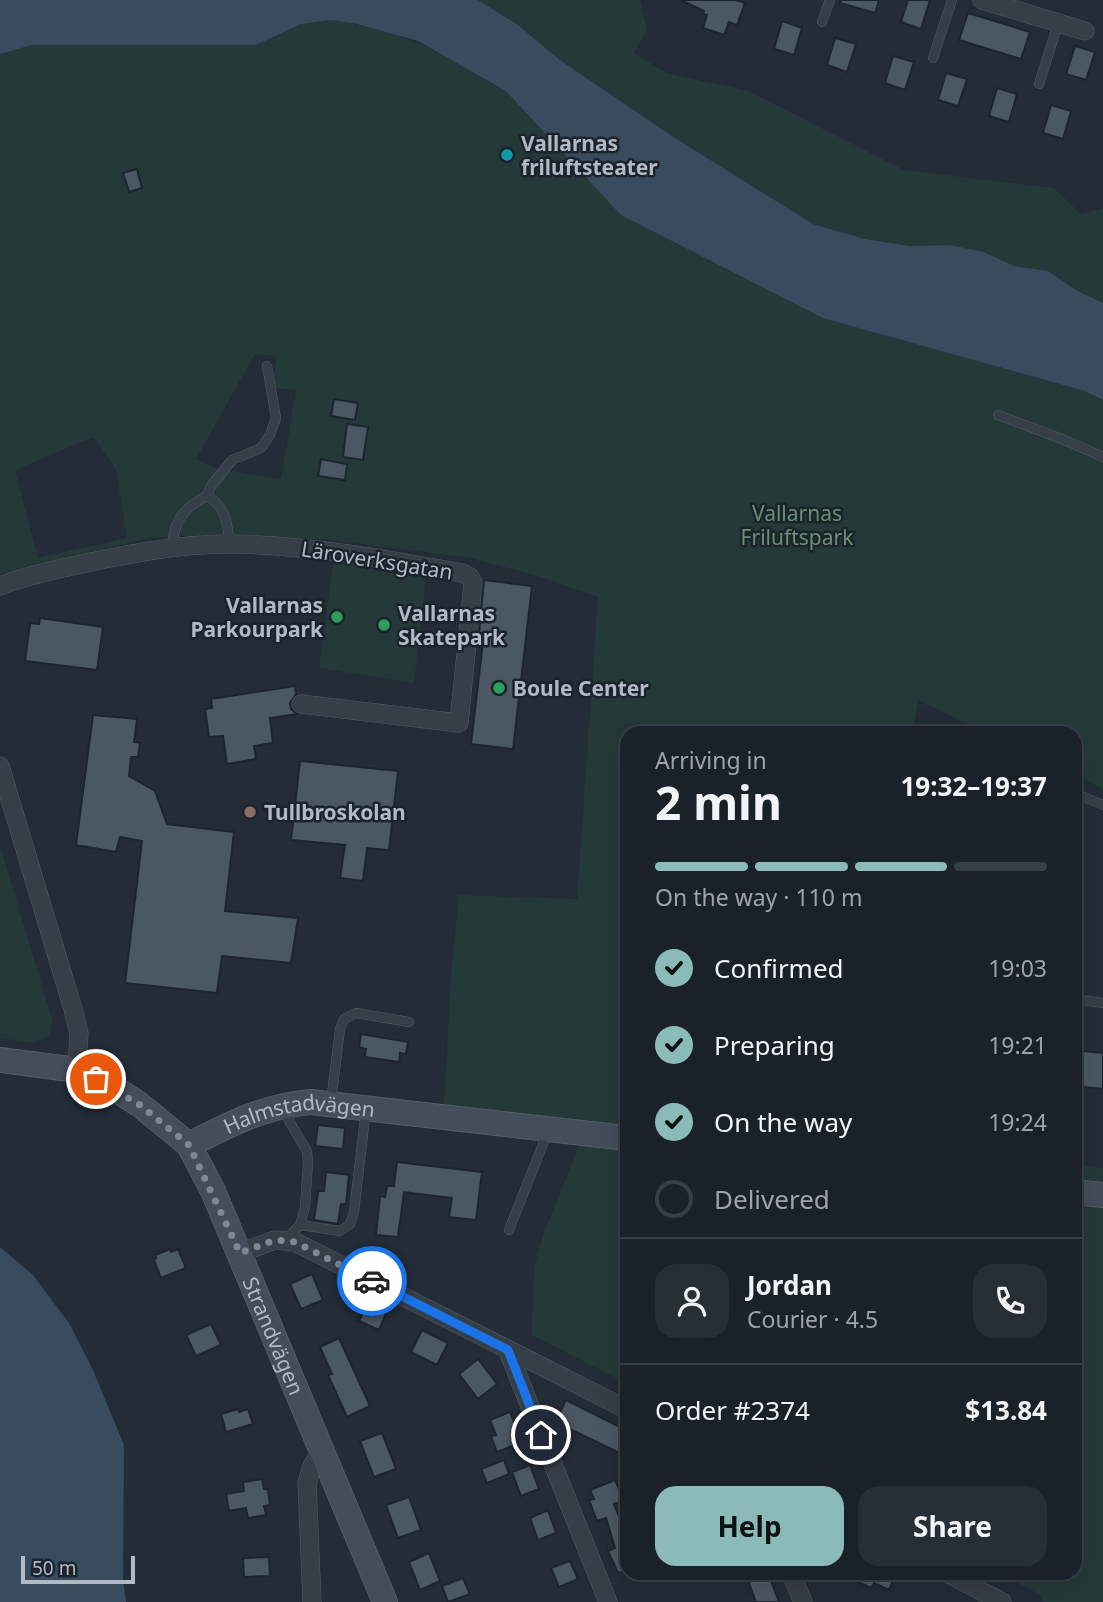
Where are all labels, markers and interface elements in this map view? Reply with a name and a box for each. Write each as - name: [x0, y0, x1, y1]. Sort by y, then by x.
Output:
- place label: Vallarnas friluftsteater: [521, 129, 658, 181]
- marker: Vallarnas friluftsteater: [499, 147, 515, 163]
- park label: Vallarnas Friluftspark: [741, 499, 854, 551]
- street label: Läroverksgatan: [299, 534, 455, 586]
- place label: Vallarnas Parkourpark: [191, 591, 324, 643]
- place label: Vallarnas Skatepark: [398, 599, 506, 651]
- marker: Vallarnas Parkourpark: [329, 609, 345, 625]
- marker: Vallarnas Skatepark: [376, 617, 392, 633]
- place label: Boule Center: [513, 674, 649, 702]
- marker: Boule Center: [491, 680, 507, 696]
- text: Arriving in: [655, 744, 767, 776]
- text: 19:32–19:37: [900, 768, 1047, 804]
- text: 2 min: [655, 771, 782, 833]
- place label: Tullbroskolan: [264, 798, 406, 826]
- marker: Tullbroskolan: [242, 804, 258, 820]
- text: On the way · 110 m: [655, 881, 862, 913]
- icon: check: [655, 949, 693, 987]
- text: Confirmed: [714, 950, 844, 986]
- text: 19:03: [988, 952, 1047, 984]
- icon: check: [655, 1026, 693, 1064]
- text: Preparing: [714, 1027, 835, 1063]
- text: 19:21: [988, 1029, 1047, 1061]
- pin: [66, 1049, 126, 1109]
- icon: bag: [77, 1060, 115, 1098]
- street label: Halmstadvägen: [219, 1088, 376, 1140]
- icon: check: [655, 1103, 693, 1141]
- text: On the way: [714, 1104, 852, 1140]
- text: 19:24: [988, 1106, 1047, 1138]
- text: Delivered: [714, 1181, 830, 1217]
- courier: [337, 1246, 407, 1316]
- icon: car: [353, 1262, 391, 1300]
- button: person: [655, 1264, 729, 1338]
- button: phone: [973, 1264, 1047, 1338]
- text: Jordan: [747, 1267, 832, 1303]
- street label: Strandvägen: [237, 1273, 311, 1399]
- text: Courier · 4.5: [747, 1303, 878, 1335]
- text: Order #2374: [655, 1392, 810, 1428]
- text: $13.84: [965, 1392, 1047, 1428]
- pin: [511, 1405, 571, 1465]
- icon: home: [522, 1416, 560, 1454]
- button: Help: [655, 1486, 844, 1566]
- button: Share: [858, 1486, 1047, 1566]
- scale bar: [21, 1553, 135, 1585]
- text: 50 m: [32, 1555, 76, 1581]

